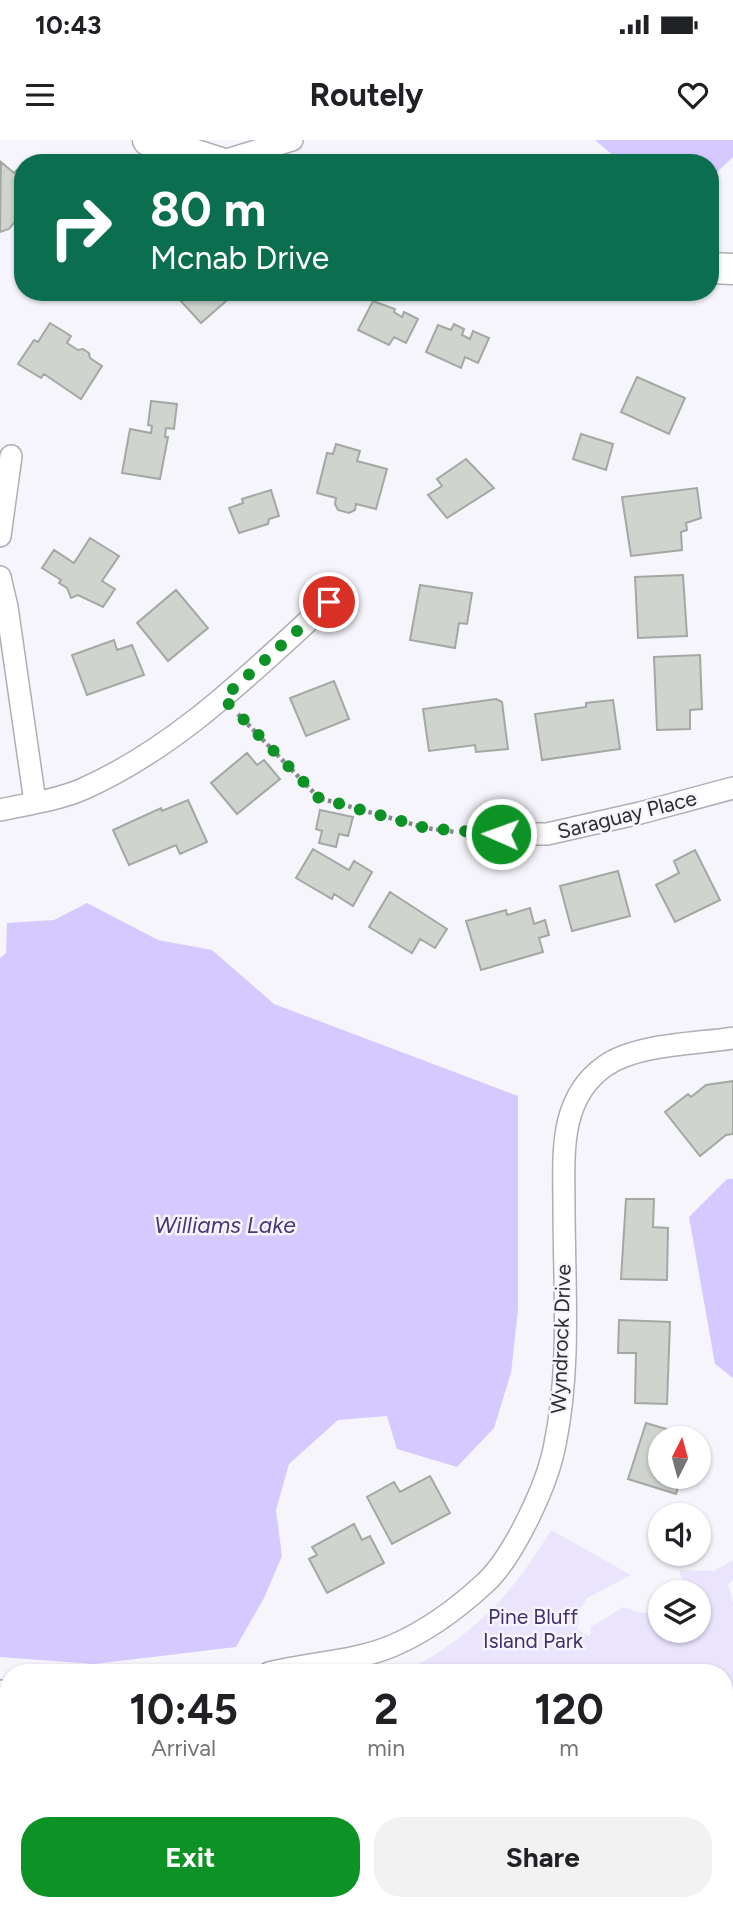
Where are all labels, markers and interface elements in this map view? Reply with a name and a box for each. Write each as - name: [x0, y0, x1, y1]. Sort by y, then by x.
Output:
- text: 10:43: [35, 9, 102, 41]
- icon: menu: [21, 76, 59, 114]
- text: Routely: [309, 76, 424, 114]
- icon: heart: [674, 76, 712, 114]
- text: 80 m: [150, 179, 266, 238]
- icon: right: [35, 182, 126, 273]
- text: Mcnab Drive: [150, 239, 329, 277]
- pin: [299, 572, 359, 632]
- icon: arrive: [310, 583, 348, 621]
- street label: Saraguay Place: [555, 785, 699, 844]
- position arrow: [464, 797, 538, 871]
- water label: Williams Lake: [154, 1211, 296, 1239]
- street label: Wyndrock Drive: [545, 1264, 576, 1414]
- north arrow: [648, 1426, 710, 1489]
- map controls: [648, 1426, 711, 1643]
- button: sound: [648, 1503, 711, 1566]
- button: layers: [648, 1580, 711, 1643]
- park label: Pine Bluff Island Park: [483, 1604, 584, 1653]
- text: 10:45: [129, 1684, 238, 1735]
- text: 2: [374, 1684, 398, 1735]
- text: 120: [534, 1684, 604, 1735]
- text: Arrival: [151, 1734, 216, 1762]
- text: min: [367, 1734, 405, 1762]
- text: m: [559, 1734, 579, 1762]
- button: Exit: [21, 1817, 360, 1897]
- button: Share: [374, 1817, 712, 1897]

